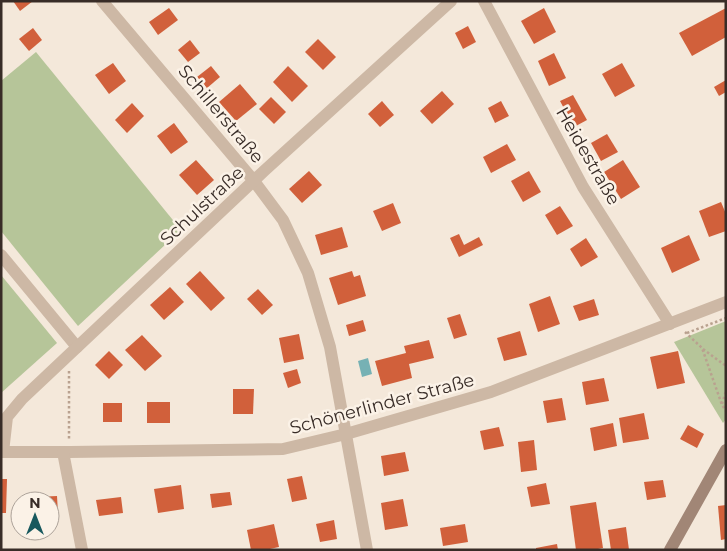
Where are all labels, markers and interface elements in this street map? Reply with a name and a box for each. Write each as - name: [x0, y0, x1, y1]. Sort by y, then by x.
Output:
- street label: Schillerstraße: [173, 60, 269, 168]
- street label: Heidestraße: [551, 103, 625, 209]
- street label: Schulstraße: [156, 162, 248, 250]
- street label: Schönerlinder Straße: [287, 369, 477, 439]
- north arrow: [10, 491, 60, 541]
- text: N: [29, 494, 41, 512]

